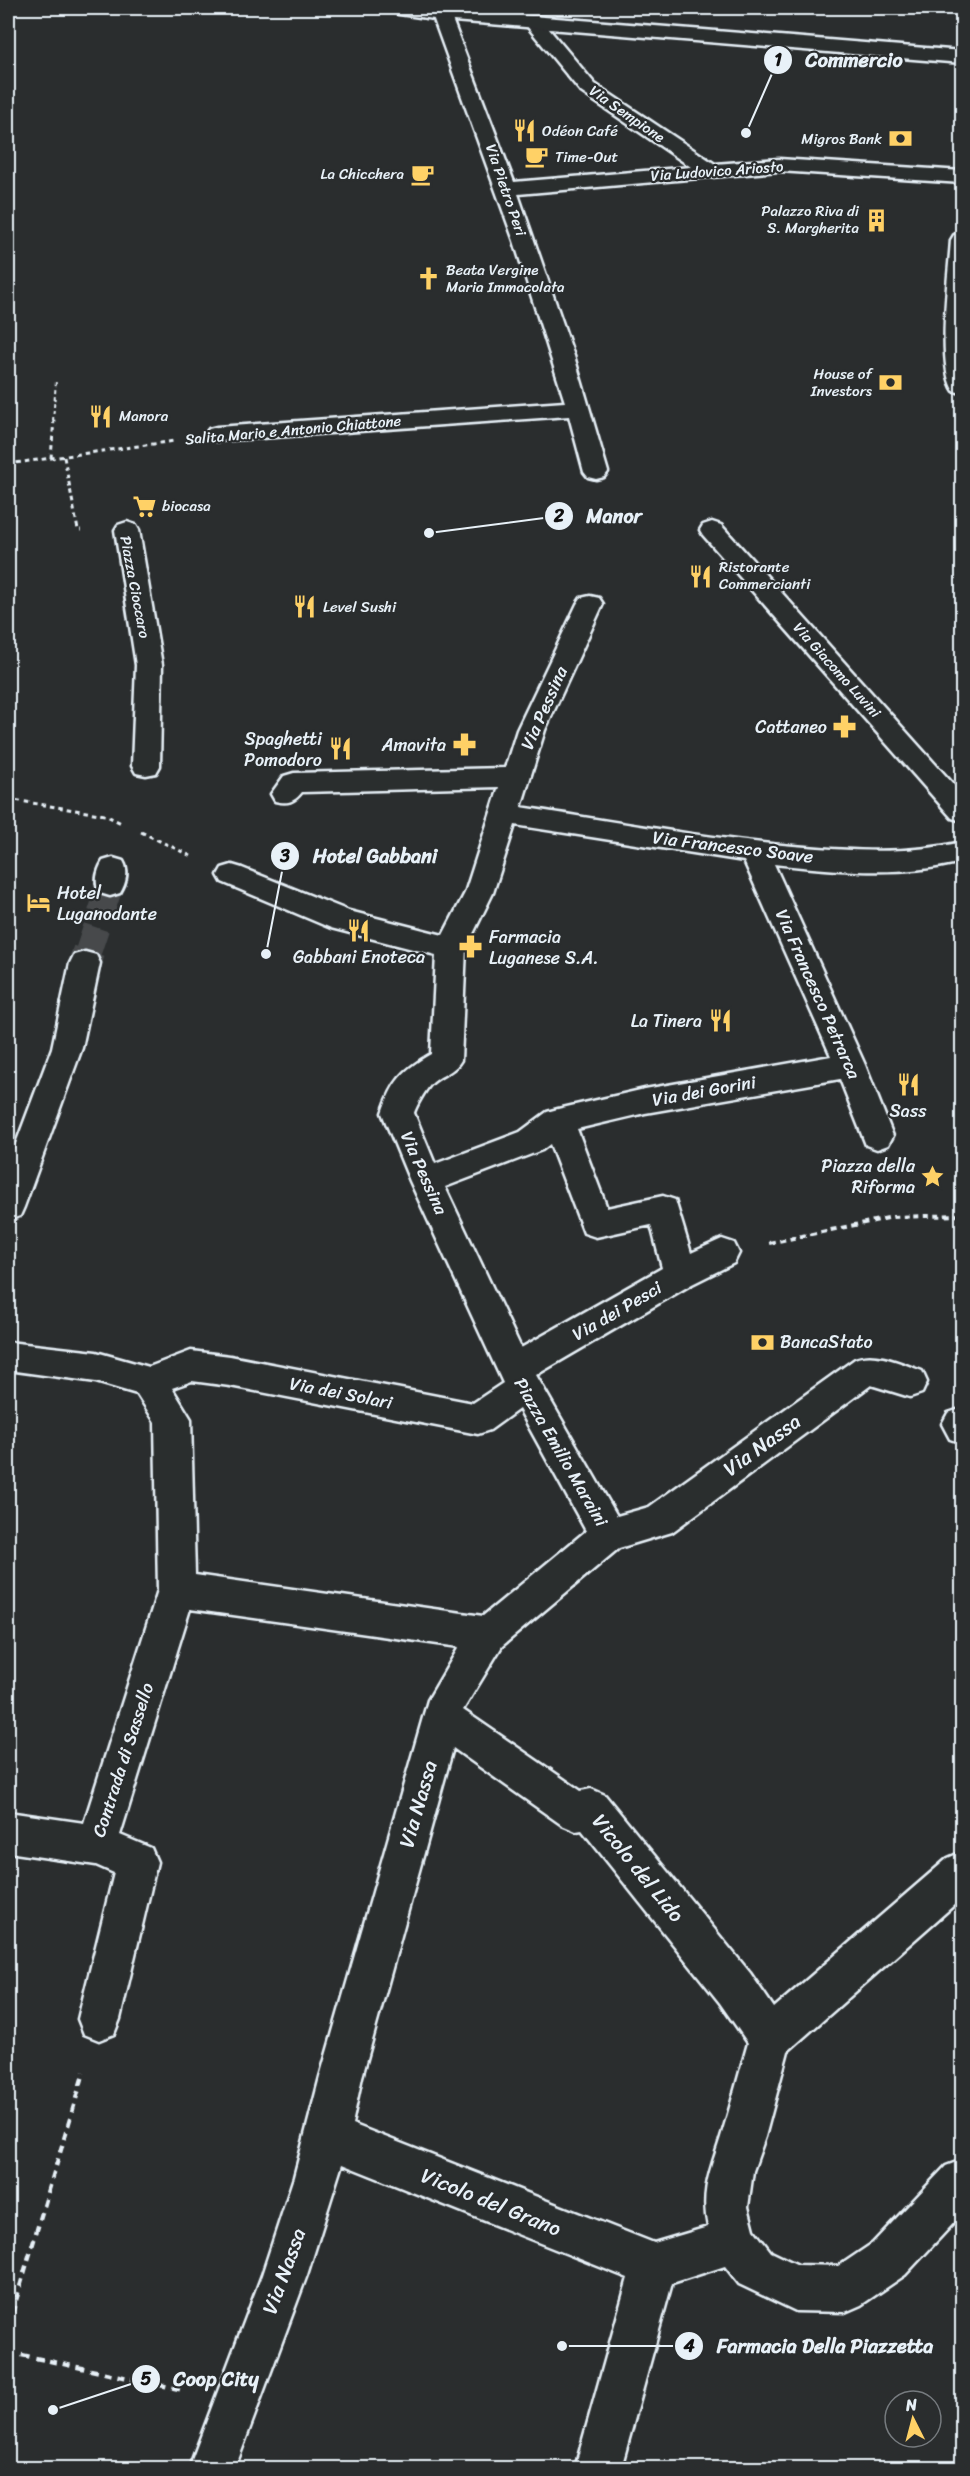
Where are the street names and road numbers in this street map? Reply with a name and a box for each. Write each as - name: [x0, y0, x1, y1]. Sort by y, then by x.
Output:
- street label: Via Sempione: [584, 78, 670, 150]
- street label: Via Pietro Peri: [478, 140, 534, 240]
- street label: Via Ludovico Ariosto: [650, 153, 785, 189]
- street label: Salita Mario e Antonio Chiattone: [184, 408, 402, 452]
- street label: Piazza Cioccaro: [112, 534, 158, 641]
- street label: Via Giacomo Luvini: [787, 616, 888, 725]
- street label: Via Pessina: [511, 660, 577, 755]
- street label: Via Francesco Soave: [651, 821, 815, 873]
- street label: Via Francesco Petrarca: [766, 904, 870, 1085]
- street label: Via dei Gorini: [650, 1066, 759, 1116]
- street label: Via Pessina: [391, 1126, 457, 1221]
- street label: Via dei Pesci: [566, 1272, 669, 1350]
- street label: Via dei Solari: [287, 1367, 396, 1419]
- street label: Piazza Emilio Maraini: [505, 1371, 617, 1534]
- street label: Via Nassa: [715, 1403, 810, 1487]
- street label: Contrada di Sassello: [83, 1679, 163, 1841]
- street label: Via Nassa: [387, 1755, 449, 1852]
- street label: Vicolo del Lido: [582, 1805, 694, 1931]
- street label: Vicolo del Grano: [415, 2157, 567, 2247]
- street label: Via Nassa: [251, 2222, 317, 2320]

